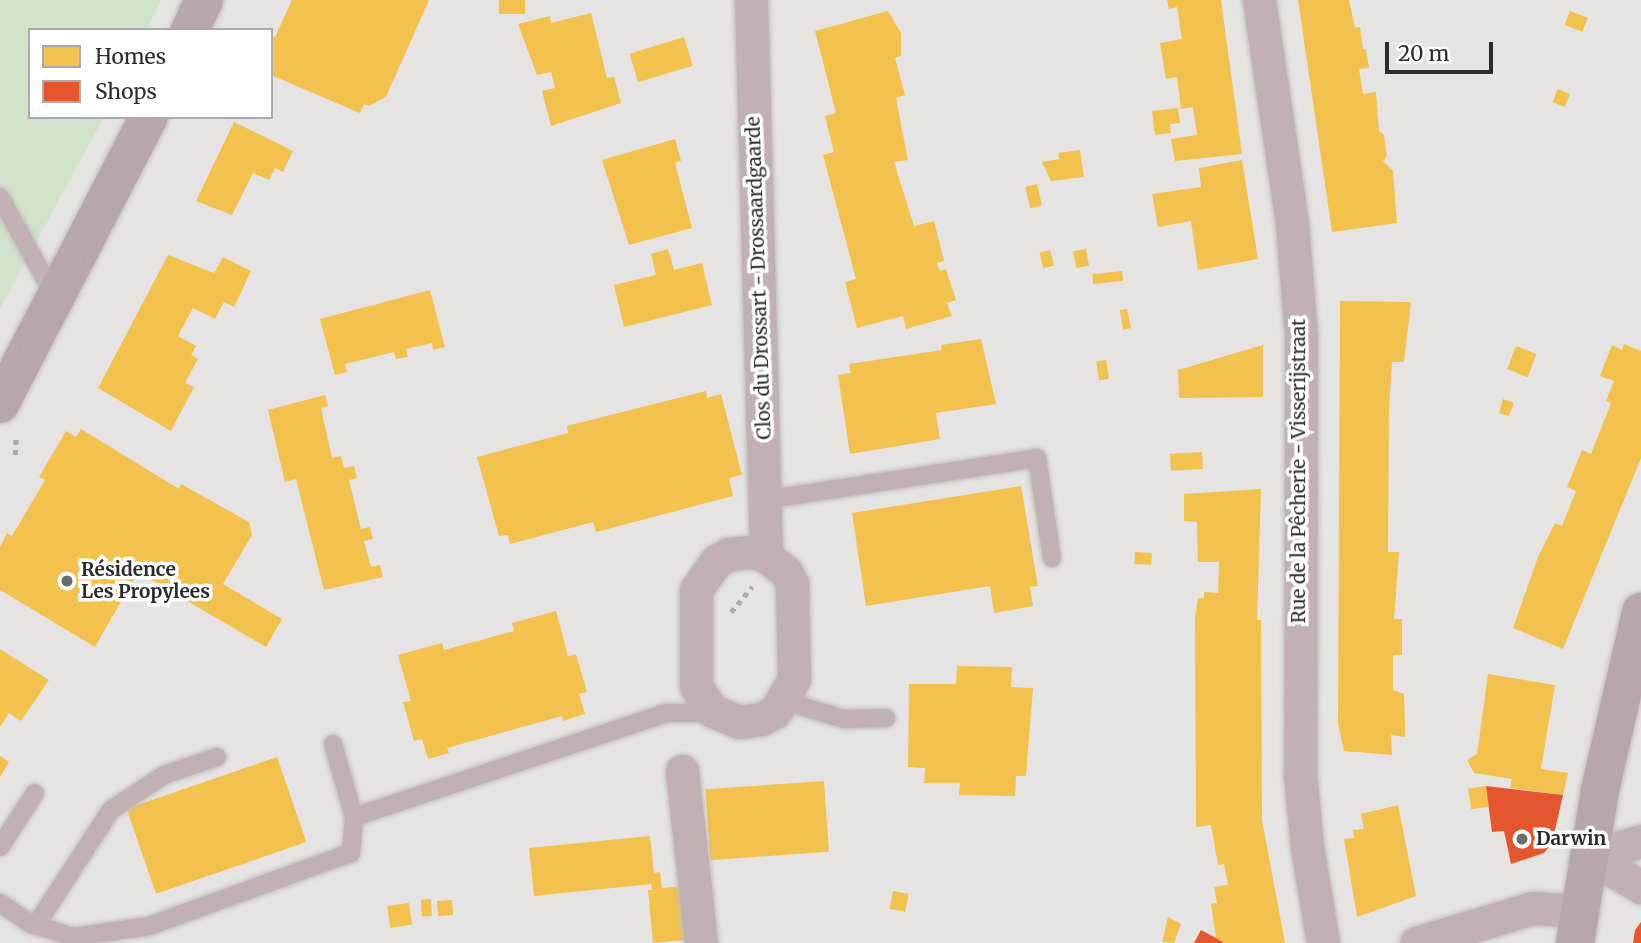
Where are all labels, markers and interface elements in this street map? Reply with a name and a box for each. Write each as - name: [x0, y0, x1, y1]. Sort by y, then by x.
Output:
- legend: [28, 28, 273, 119]
- scale bar: [1389, 28, 1498, 72]
- text: 20 m: [1398, 40, 1449, 67]
- text: Homes: [95, 43, 166, 70]
- text: Shops: [95, 78, 157, 105]
- street label: Clos du Drossart - Drossaardgaarde: [742, 116, 776, 440]
- street label: Rue de la Pêcherie - Visserijstraat: [1288, 319, 1310, 623]
- place label: Résidence Les Propylees: [81, 559, 210, 603]
- marker: Résidence Les Propylees: [59, 573, 75, 589]
- place label: Darwin: [1536, 828, 1606, 850]
- marker: Darwin: [1514, 831, 1530, 847]

